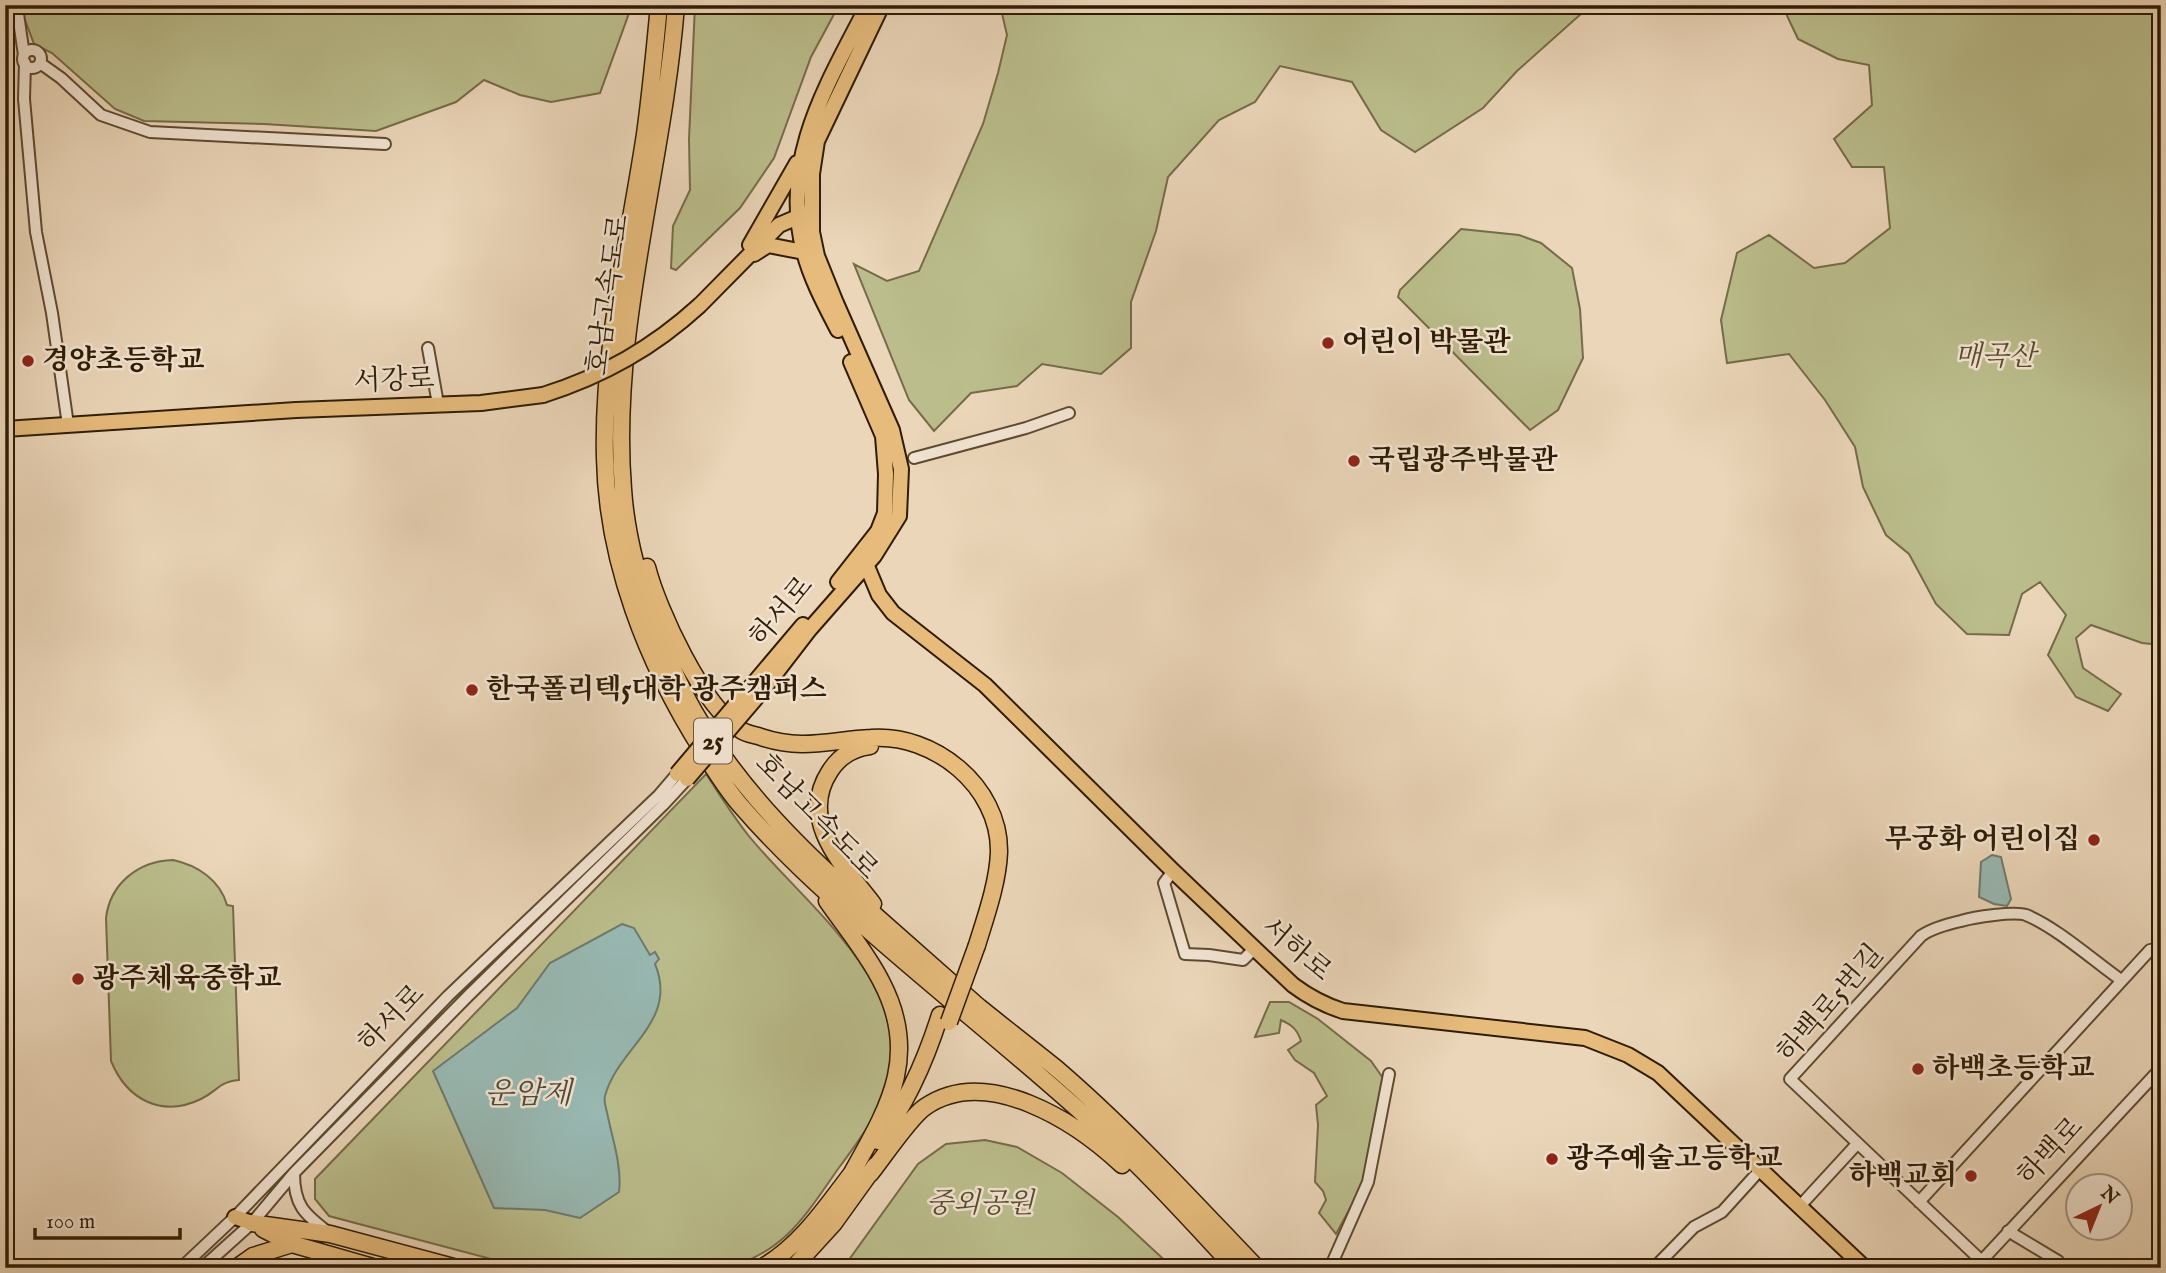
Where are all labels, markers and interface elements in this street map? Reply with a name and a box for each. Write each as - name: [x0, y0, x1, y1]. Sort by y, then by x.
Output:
- street label: 호남고속도로: [580, 212, 638, 378]
- place label: 어린이 박물관: [1342, 326, 1511, 361]
- marker: 어린이 박물관: [1320, 335, 1336, 351]
- park label: 매곡산: [1954, 340, 2040, 375]
- place label: 경양초등학교: [42, 344, 204, 379]
- marker: 경양초등학교: [20, 353, 36, 369]
- street label: 서강로: [353, 362, 435, 400]
- place label: 국립광주박물관: [1368, 444, 1558, 479]
- marker: 국립광주박물관: [1346, 453, 1362, 469]
- street label: 하서로: [743, 570, 821, 654]
- place label: 한국폴리텍5대학 광주캠퍼스: [486, 673, 827, 708]
- marker: 한국폴리텍5대학 광주캠퍼스: [464, 682, 480, 698]
- road number: 25: [694, 719, 732, 764]
- street label: 호남고속도로: [747, 746, 885, 888]
- place label: 무궁화 어린이집: [1885, 823, 2080, 858]
- marker: 무궁화 어린이집: [2086, 832, 2102, 848]
- street label: 서하로: [1254, 911, 1338, 989]
- street label: 하백로5번길: [1770, 938, 1892, 1070]
- place label: 광주체육중학교: [92, 962, 281, 997]
- marker: 광주체육중학교: [70, 971, 86, 987]
- street label: 하서로: [351, 978, 433, 1060]
- place label: 하백초등학교: [1932, 1052, 2094, 1087]
- marker: 하백초등학교: [1910, 1061, 1926, 1077]
- water label: 운암제: [485, 1076, 574, 1114]
- street label: 하백로: [2011, 1110, 2091, 1194]
- place label: 광주예술고등학교: [1566, 1142, 1782, 1177]
- marker: 광주예술고등학교: [1544, 1151, 1560, 1167]
- place label: 하백교회: [1849, 1159, 1957, 1194]
- marker: 하백교회: [1963, 1168, 1979, 1184]
- north arrow: [2064, 1172, 2134, 1242]
- text: N: [2094, 1181, 2124, 1211]
- park label: 중외공원: [926, 1187, 1036, 1222]
- scale bar: [35, 1196, 180, 1240]
- text: 100 m: [46, 1209, 95, 1236]

